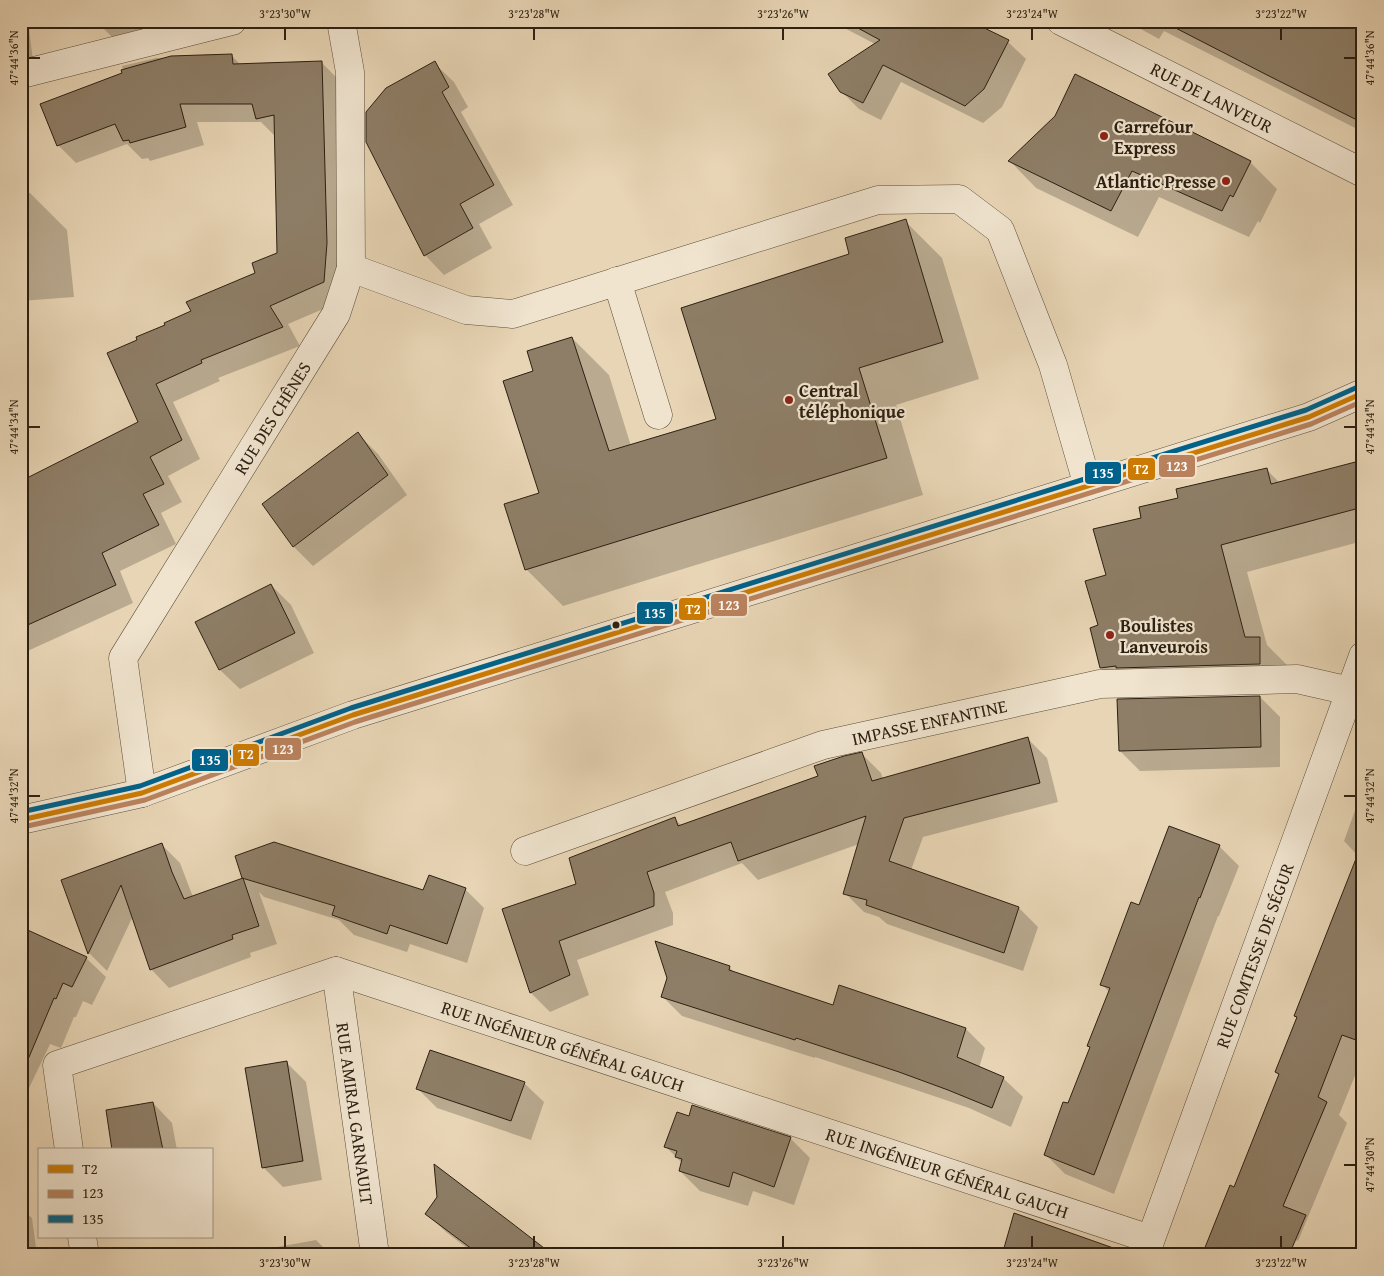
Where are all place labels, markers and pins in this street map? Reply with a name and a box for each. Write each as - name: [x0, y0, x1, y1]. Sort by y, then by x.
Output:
- place label: Carrefour Express: [1114, 113, 1194, 161]
- marker: Carrefour Express: [1098, 130, 1110, 142]
- place label: Atlantic Presse: [1096, 168, 1216, 195]
- marker: Atlantic Presse: [1220, 175, 1232, 187]
- place label: Central téléphonique: [799, 377, 905, 425]
- marker: Central téléphonique: [783, 394, 795, 406]
- place label: Boulistes Lanveurois: [1120, 612, 1208, 660]
- unlabelled marker: [611, 620, 621, 630]
- marker: Boulistes Lanveurois: [1104, 629, 1116, 641]

